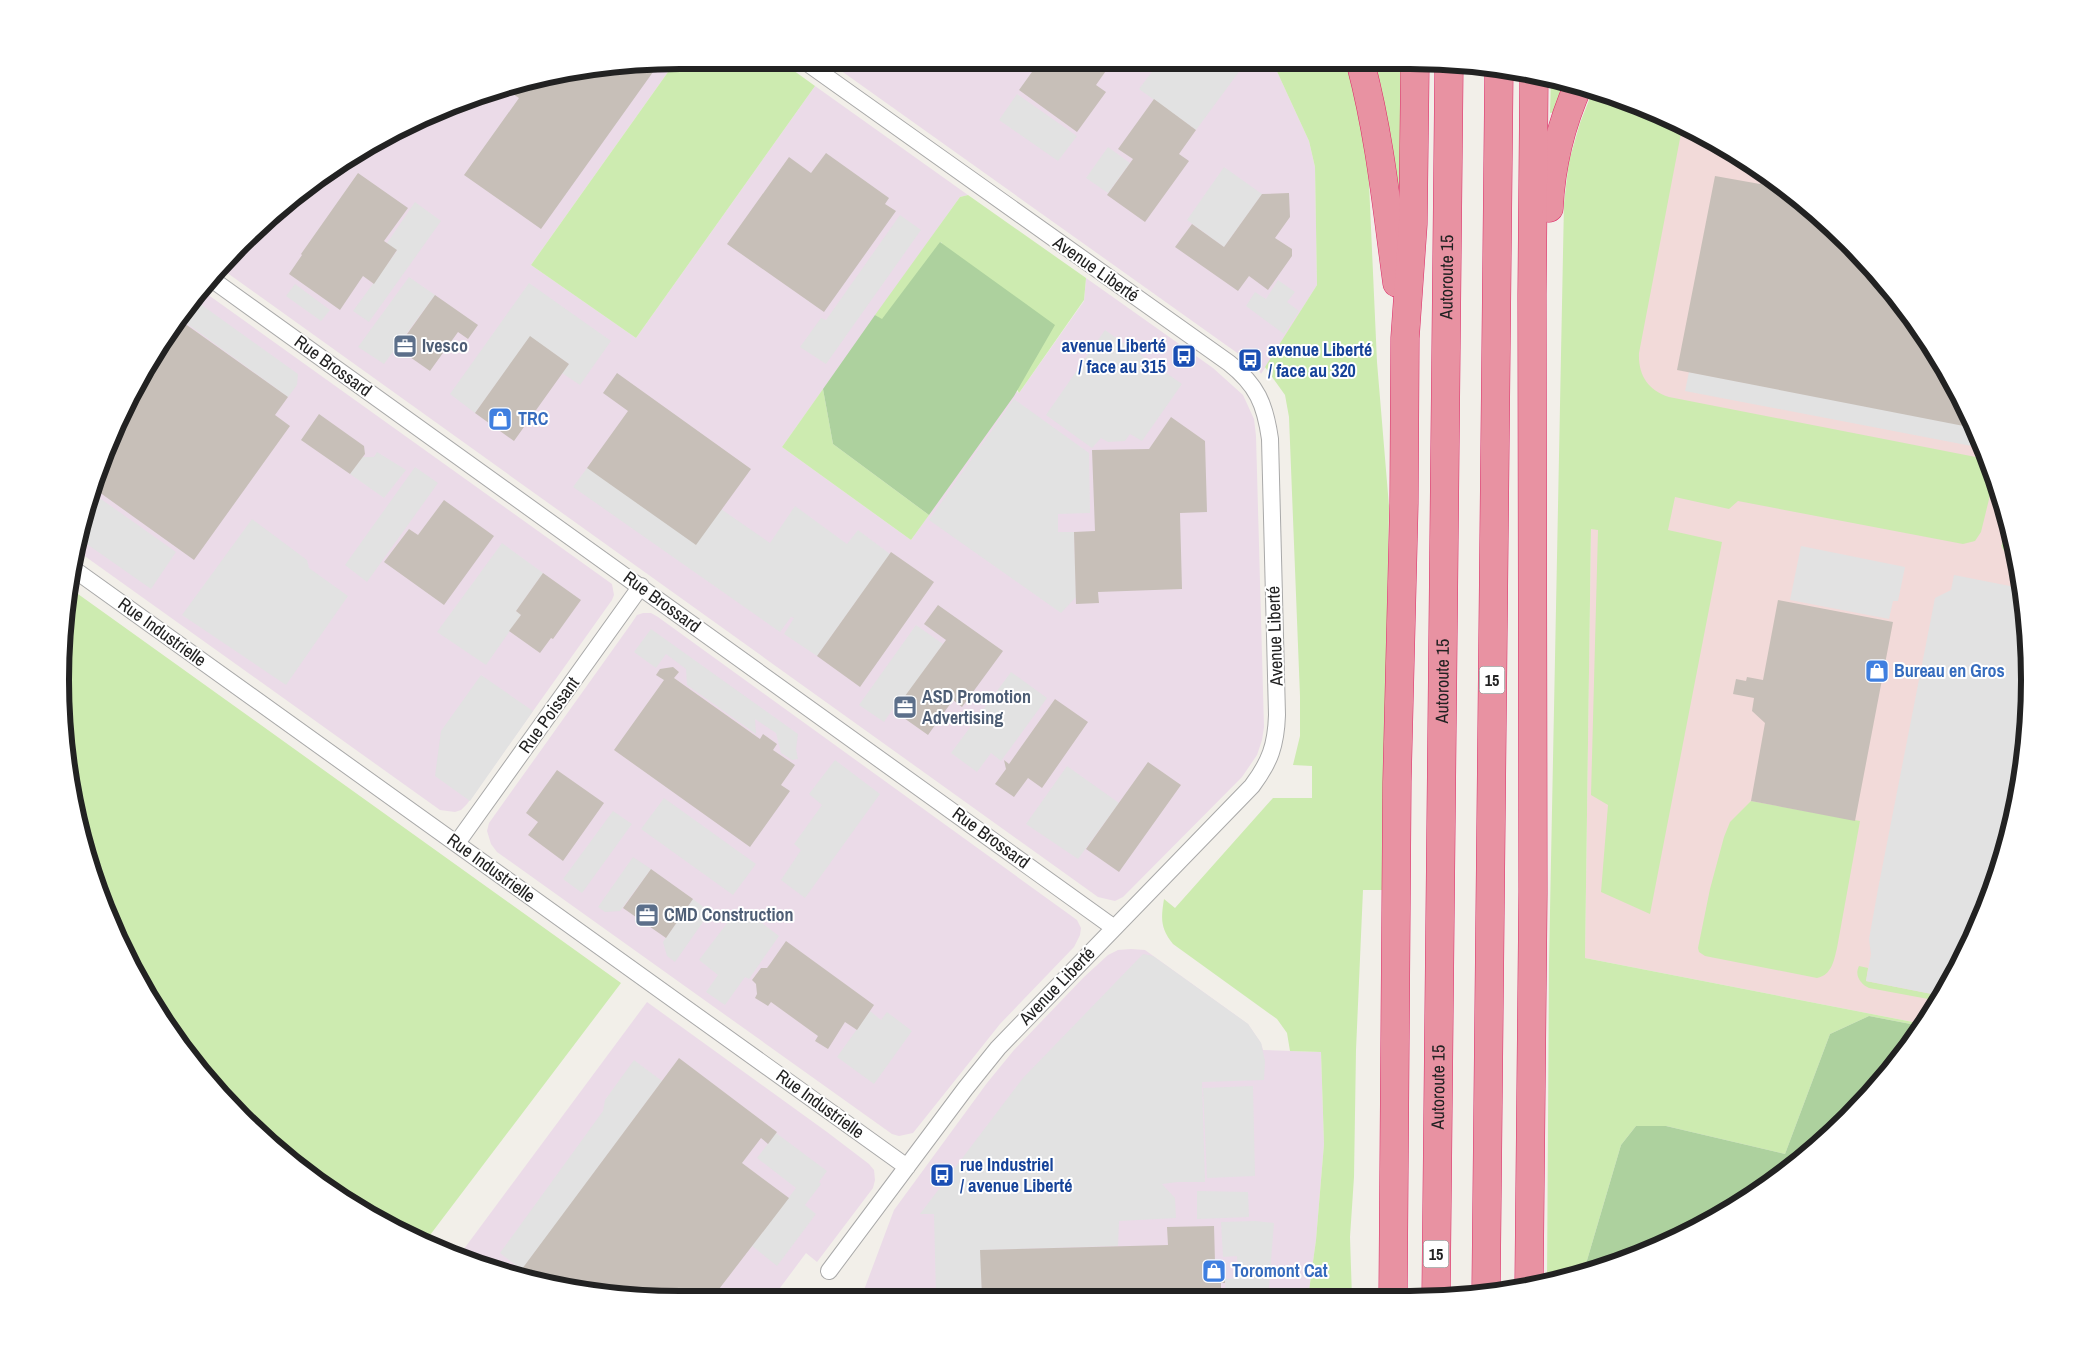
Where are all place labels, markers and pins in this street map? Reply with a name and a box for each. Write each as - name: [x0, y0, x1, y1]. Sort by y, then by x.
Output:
- office icon: Ivesco: [392, 333, 418, 359]
- place label: Ivesco: [422, 333, 468, 358]
- place label: avenue Liberté / face au 315: [1062, 333, 1166, 379]
- place label: avenue Liberté / face au 320: [1268, 337, 1372, 383]
- bus stop icon: avenue Liberté / face au 315: [1171, 343, 1197, 369]
- bus stop icon: avenue Liberté / face au 320: [1237, 347, 1263, 373]
- shop icon: TRC: [487, 406, 513, 432]
- place label: TRC: [518, 406, 549, 431]
- shop icon: Bureau en Gros: [1864, 658, 1890, 684]
- place label: Bureau en Gros: [1894, 658, 2005, 683]
- place label: ASD Promotion Advertising: [922, 684, 1031, 730]
- office icon: ASD Promotion Advertising: [892, 694, 918, 720]
- office icon: CMD Construction: [634, 902, 660, 928]
- place label: CMD Construction: [664, 902, 794, 927]
- place label: rue Industriel / avenue Liberté: [960, 1152, 1072, 1198]
- bus stop icon: rue Industriel / avenue Liberté: [929, 1162, 955, 1188]
- shop icon: Toromont Cat: [1201, 1258, 1227, 1284]
- place label: Toromont Cat: [1232, 1258, 1328, 1283]

